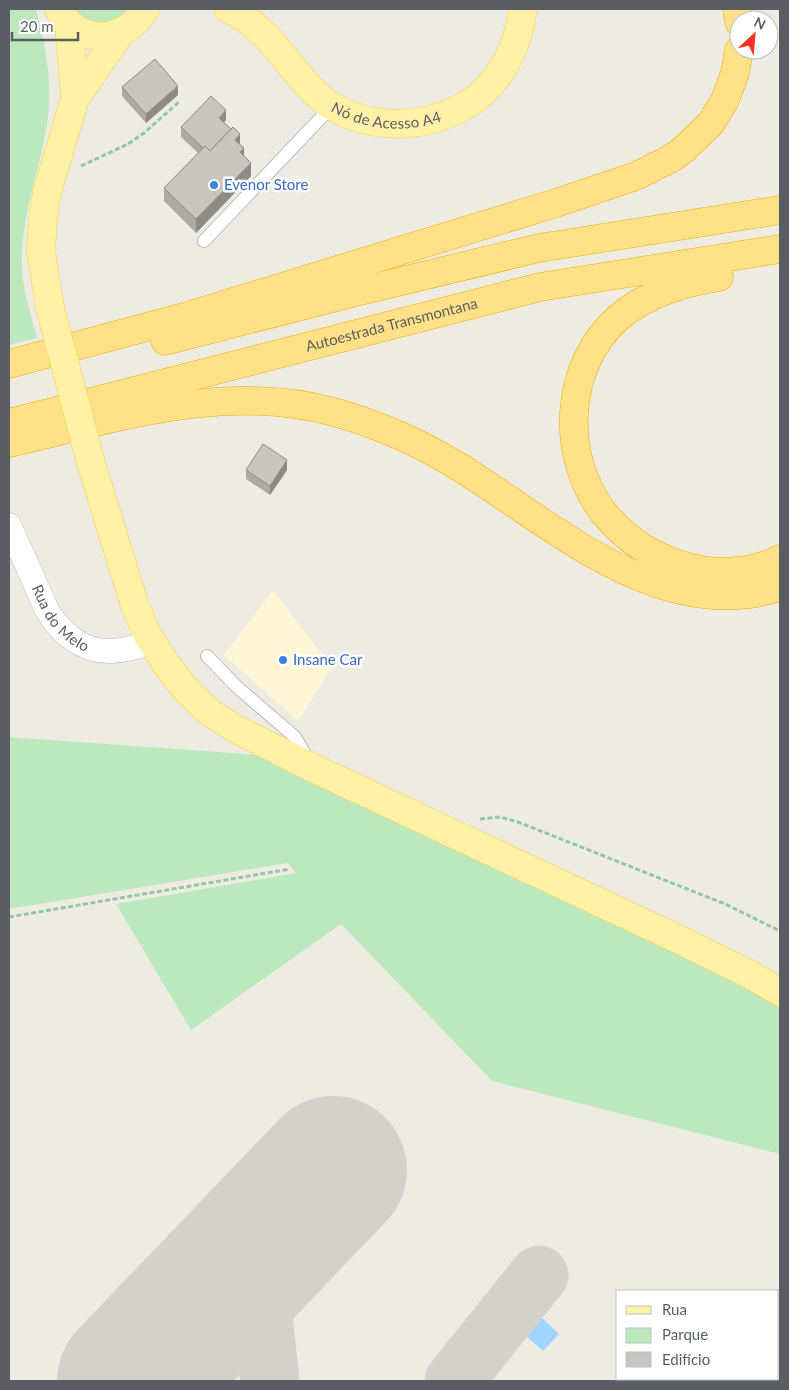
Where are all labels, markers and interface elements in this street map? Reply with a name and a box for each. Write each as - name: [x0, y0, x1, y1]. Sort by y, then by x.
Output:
- scale bar: [12, 10, 79, 42]
- north arrow: [729, 10, 779, 60]
- text: N: [751, 13, 768, 33]
- text: 20 m: [20, 17, 54, 35]
- street label: Nó de Acesso A4: [329, 98, 443, 132]
- place label: Evenor Store: [224, 175, 308, 193]
- marker: Evenor Store: [208, 179, 220, 191]
- street label: Autoestrada Transmontana: [304, 293, 479, 355]
- street label: Rua do Melo: [29, 582, 92, 655]
- place label: Insane Car: [293, 650, 363, 668]
- marker: Insane Car: [277, 654, 289, 666]
- legend: [616, 1290, 779, 1380]
- text: Rua: [662, 1300, 687, 1318]
- text: Parque: [662, 1325, 708, 1343]
- text: Edifício: [662, 1350, 710, 1368]

